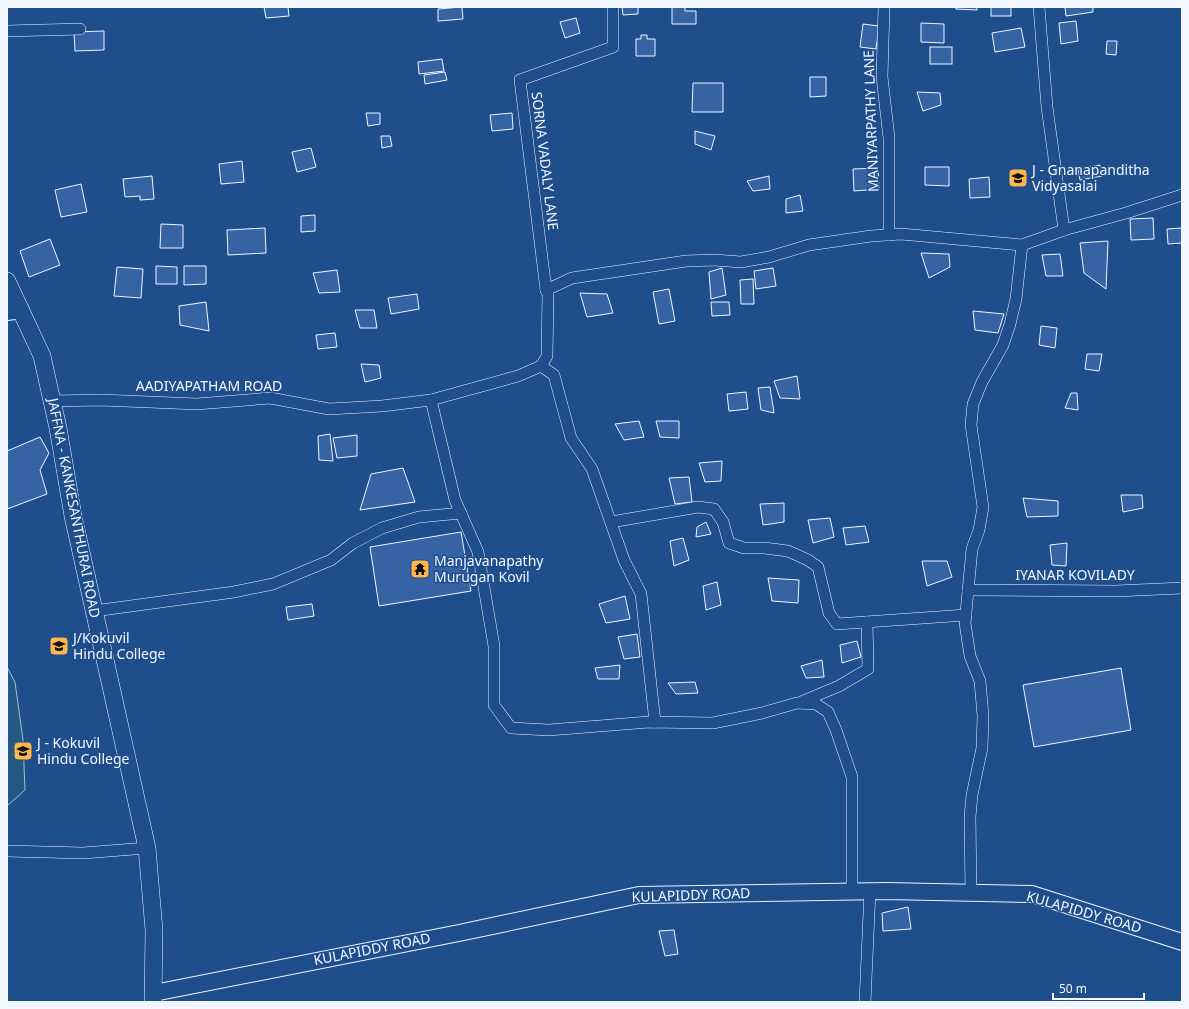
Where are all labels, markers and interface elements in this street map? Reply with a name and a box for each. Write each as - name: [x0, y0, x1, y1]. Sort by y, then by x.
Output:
- street label: MANIYARPATHY LANE: [859, 50, 882, 192]
- street label: SORNA VADALY LANE: [528, 91, 563, 231]
- place label: J - Gnanapanditha Vidyasalai: [1030, 160, 1150, 195]
- school or university icon: J - Gnanapanditha Vidyasalai: [1007, 167, 1029, 189]
- street label: AADIYAPATHAM ROAD: [136, 376, 282, 395]
- street label: JAFFNA - KANKESANTHURAI ROAD: [43, 394, 105, 619]
- place label: Manjavanapathy Murugan Kovil: [434, 551, 544, 586]
- temple icon: Manjavanapathy Murugan Kovil: [409, 558, 431, 580]
- street label: IYANAR KOVILADY: [1015, 565, 1135, 584]
- place label: J/Kokuvil Hindu College: [71, 628, 166, 663]
- school or university icon: J/Kokuvil Hindu College: [48, 635, 70, 657]
- place label: J - Kokuvil Hindu College: [35, 733, 130, 768]
- school or university icon: J - Kokuvil Hindu College: [12, 740, 34, 762]
- street label: KULAPIDDY ROAD: [631, 883, 751, 906]
- street label: KULAPIDDY ROAD: [1024, 886, 1144, 937]
- street label: KULAPIDDY ROAD: [312, 928, 432, 969]
- scale bar: [1053, 975, 1144, 1001]
- text: 50 m: [1059, 980, 1087, 997]

